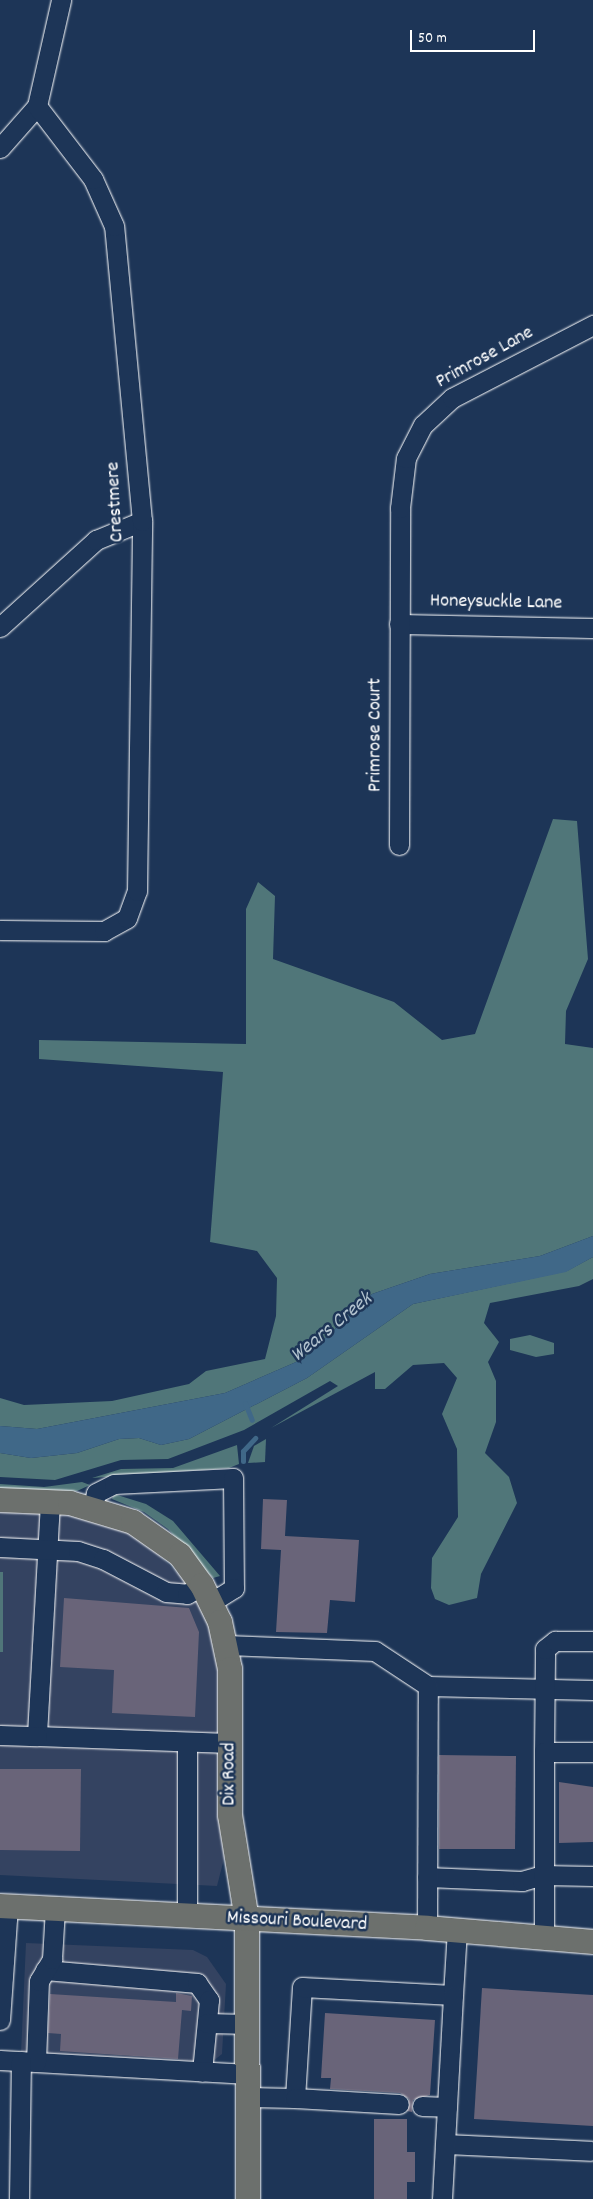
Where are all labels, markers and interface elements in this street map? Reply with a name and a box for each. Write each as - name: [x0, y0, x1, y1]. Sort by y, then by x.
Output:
- scale bar: [413, 20, 538, 52]
- text: 50 m: [418, 28, 447, 50]
- street label: Primrose Lane: [432, 321, 538, 395]
- street label: Crestmere: [102, 461, 130, 543]
- street label: Honeysuckle Lane: [430, 590, 562, 616]
- street label: Primrose Court: [364, 678, 388, 792]
- water label: Wears Creek: [286, 1287, 378, 1369]
- street label: Dix Road: [218, 1742, 242, 1806]
- street label: Missouri Boulevard: [226, 1906, 368, 1938]

